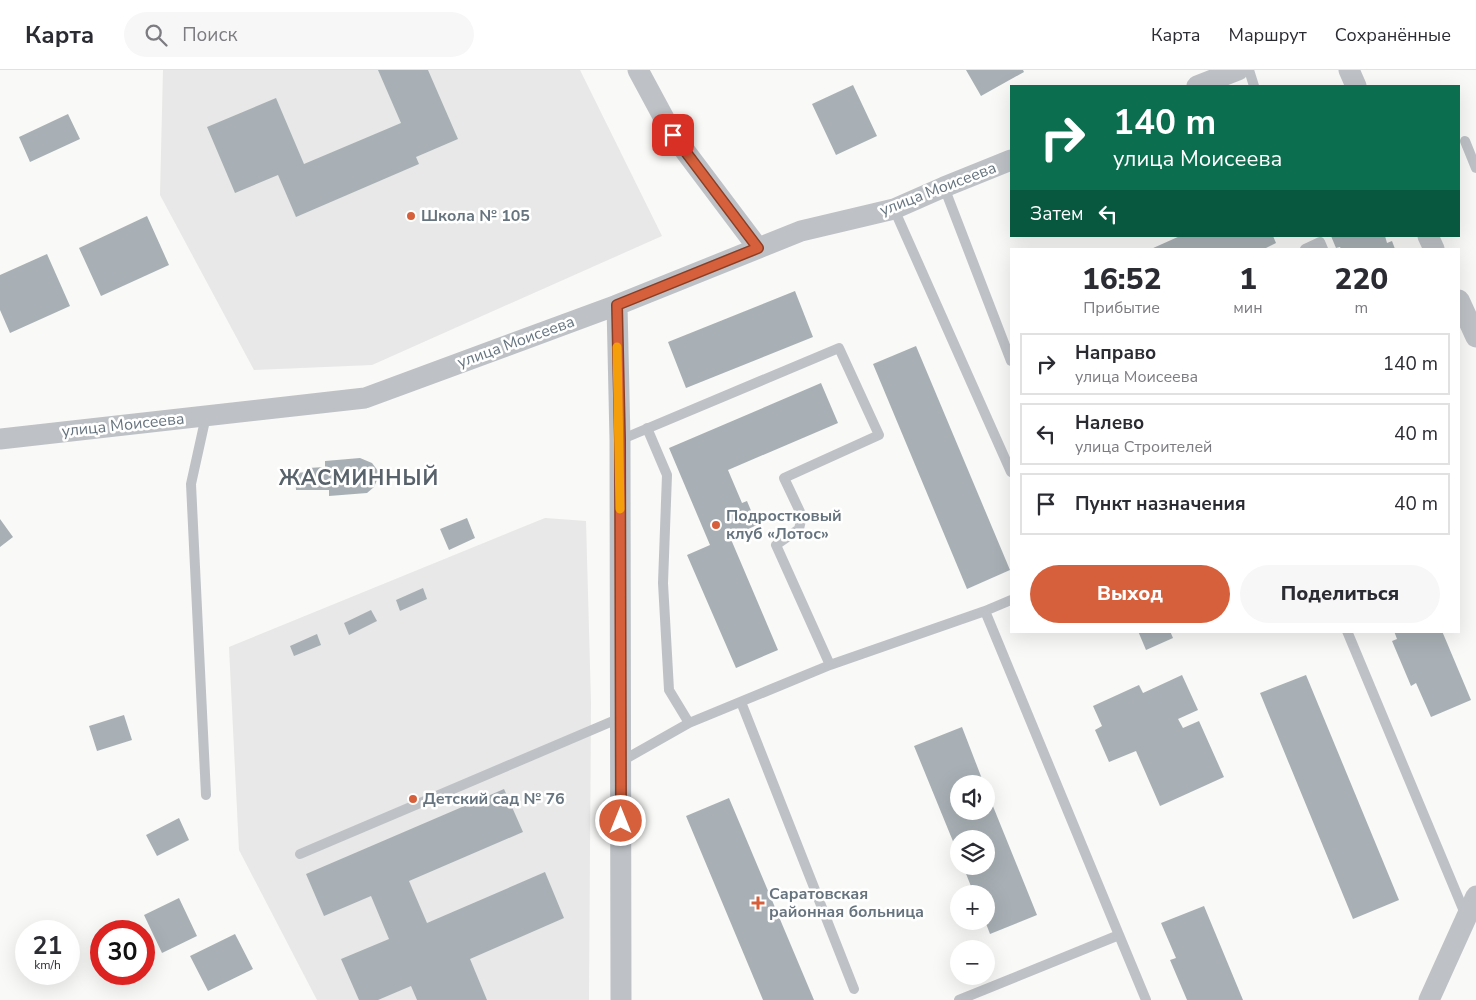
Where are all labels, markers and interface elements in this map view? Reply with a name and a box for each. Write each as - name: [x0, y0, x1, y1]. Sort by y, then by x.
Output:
- search box: [124, 12, 474, 57]
- text: Карта: [25, 19, 94, 51]
- icon: search: [142, 21, 170, 49]
- text: Поиск: [182, 22, 237, 48]
- text: Карта: [1151, 23, 1201, 47]
- text: Маршрут: [1229, 23, 1307, 47]
- text: Сохранённые: [1335, 23, 1451, 47]
- text: 140 m: [1113, 99, 1216, 146]
- icon: right: [1030, 105, 1095, 170]
- pin: [652, 114, 694, 156]
- icon: arrive: [659, 121, 687, 149]
- text: улица Моисеева: [1113, 144, 1282, 174]
- street label: улица Моисеева: [877, 157, 999, 221]
- icon: left: [1094, 200, 1122, 228]
- text: Затем: [1030, 201, 1084, 227]
- place label: Школа № 105: [421, 205, 530, 227]
- marker: Школа № 105: [405, 210, 417, 222]
- text: 16:52: [1082, 259, 1162, 300]
- text: 1: [1239, 259, 1257, 300]
- text: 220: [1334, 259, 1388, 300]
- text: Прибытие: [1083, 297, 1160, 319]
- text: мин: [1233, 297, 1263, 319]
- text: m: [1354, 297, 1368, 319]
- street label: улица Моисеева: [454, 311, 578, 373]
- text: Направо: [1075, 340, 1156, 366]
- icon: right: [1032, 350, 1060, 378]
- text: 140 m: [1383, 351, 1438, 377]
- text: улица Моисеева: [1075, 366, 1198, 388]
- street label: улица Моисеева: [61, 408, 185, 442]
- text: Налево: [1075, 410, 1144, 436]
- icon: left: [1032, 420, 1060, 448]
- text: 40 m: [1394, 421, 1438, 447]
- text: улица Строителей: [1075, 436, 1212, 458]
- district label: ЖАСМИННЫЙ: [279, 464, 439, 492]
- icon: arrive: [1032, 490, 1060, 518]
- text: Пункт назначения: [1075, 491, 1246, 517]
- text: 40 m: [1394, 491, 1438, 517]
- place label: Подростковый клуб «Лотос»: [726, 505, 842, 545]
- marker: Подростковый клуб «Лотос»: [710, 519, 722, 531]
- button: Выход: [1030, 565, 1230, 623]
- button: Поделиться: [1240, 565, 1440, 623]
- map controls: [950, 775, 995, 985]
- button: sound: [950, 775, 995, 820]
- place label: Детский сад № 76: [423, 788, 565, 810]
- marker: Детский сад № 76: [407, 793, 419, 805]
- position arrow: [594, 794, 646, 846]
- button: layers: [950, 830, 995, 875]
- place label: Саратовская районная больница: [769, 883, 924, 923]
- button: +: [950, 885, 995, 930]
- marker: Саратовская районная больница: [751, 896, 765, 910]
- speed limit sign: 30: [90, 920, 155, 985]
- text: 21: [32, 929, 63, 963]
- button: −: [950, 940, 995, 985]
- text: km/h: [34, 957, 61, 973]

